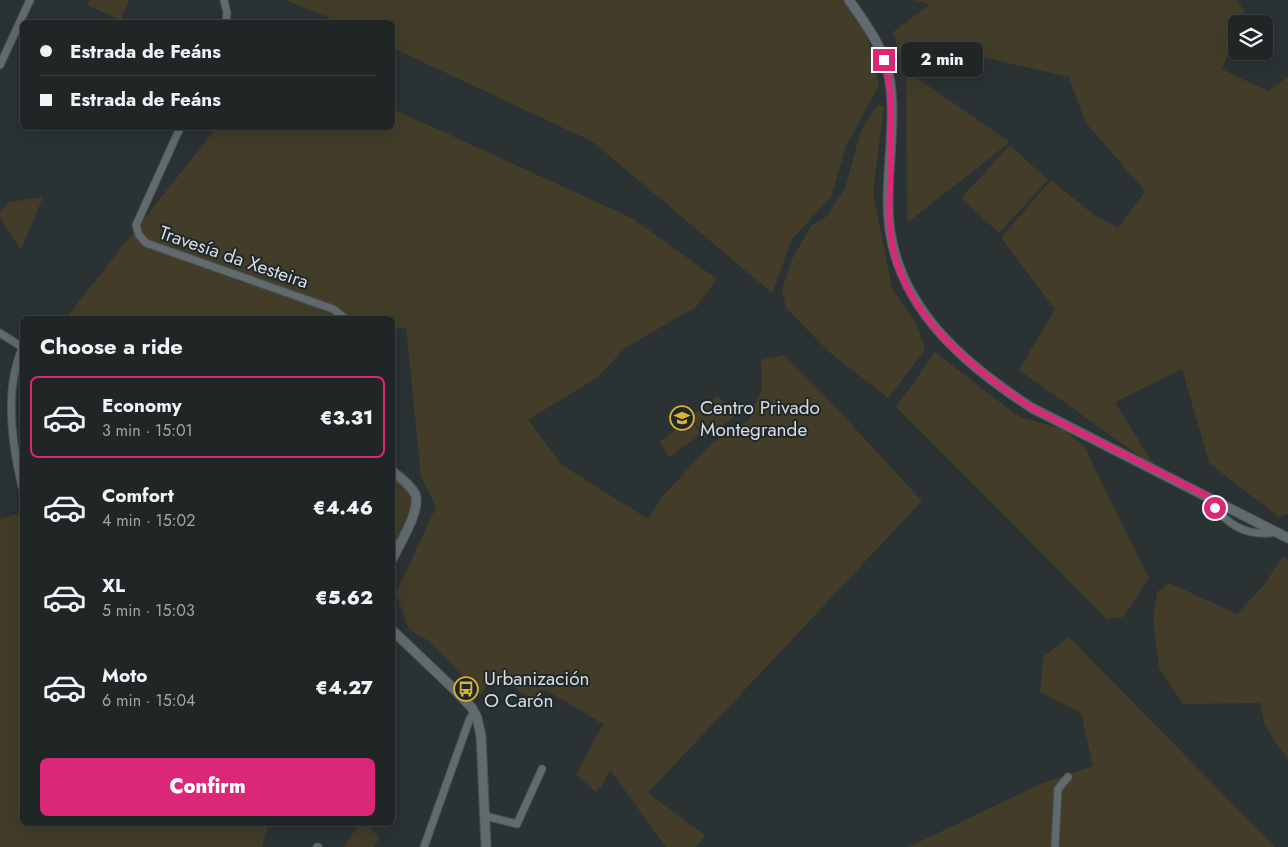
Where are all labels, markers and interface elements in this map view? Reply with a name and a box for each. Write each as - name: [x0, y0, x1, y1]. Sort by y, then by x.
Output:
- map controls: [1228, 15, 1273, 60]
- button: layers: [1228, 15, 1273, 60]
- text: Estrada de Feáns: [70, 38, 221, 65]
- callout: 2 min: [902, 42, 984, 78]
- text: 2 min: [921, 48, 963, 71]
- route end: [873, 49, 895, 71]
- text: Estrada de Feáns: [70, 86, 221, 113]
- street label: Travesía da Xesteira: [156, 219, 312, 295]
- text: Choose a ride: [40, 330, 183, 362]
- text: Economy: [102, 392, 182, 419]
- place label: Centro Privado Montegrande: [700, 394, 820, 443]
- icon: car: [42, 395, 87, 440]
- text: €3.31: [320, 404, 373, 431]
- school or university icon: Centro Privado Montegrande: [669, 405, 695, 431]
- text: 3 min · 15:01: [102, 419, 193, 442]
- text: Comfort: [102, 482, 174, 509]
- icon: car: [42, 485, 87, 530]
- text: €4.46: [313, 494, 373, 521]
- route start: [1204, 497, 1226, 519]
- text: 4 min · 15:02: [102, 509, 195, 532]
- text: XL: [102, 572, 125, 599]
- icon: car: [42, 575, 87, 620]
- text: €5.62: [315, 584, 373, 611]
- text: 5 min · 15:03: [102, 599, 195, 622]
- text: Moto: [102, 662, 147, 689]
- icon: car: [42, 665, 87, 710]
- place label: Urbanización O Carón: [484, 665, 590, 714]
- text: €4.27: [315, 674, 373, 701]
- bus stop icon: Urbanización O Carón: [453, 676, 479, 702]
- text: 6 min · 15:04: [102, 689, 195, 712]
- button: Confirm: [40, 758, 375, 816]

